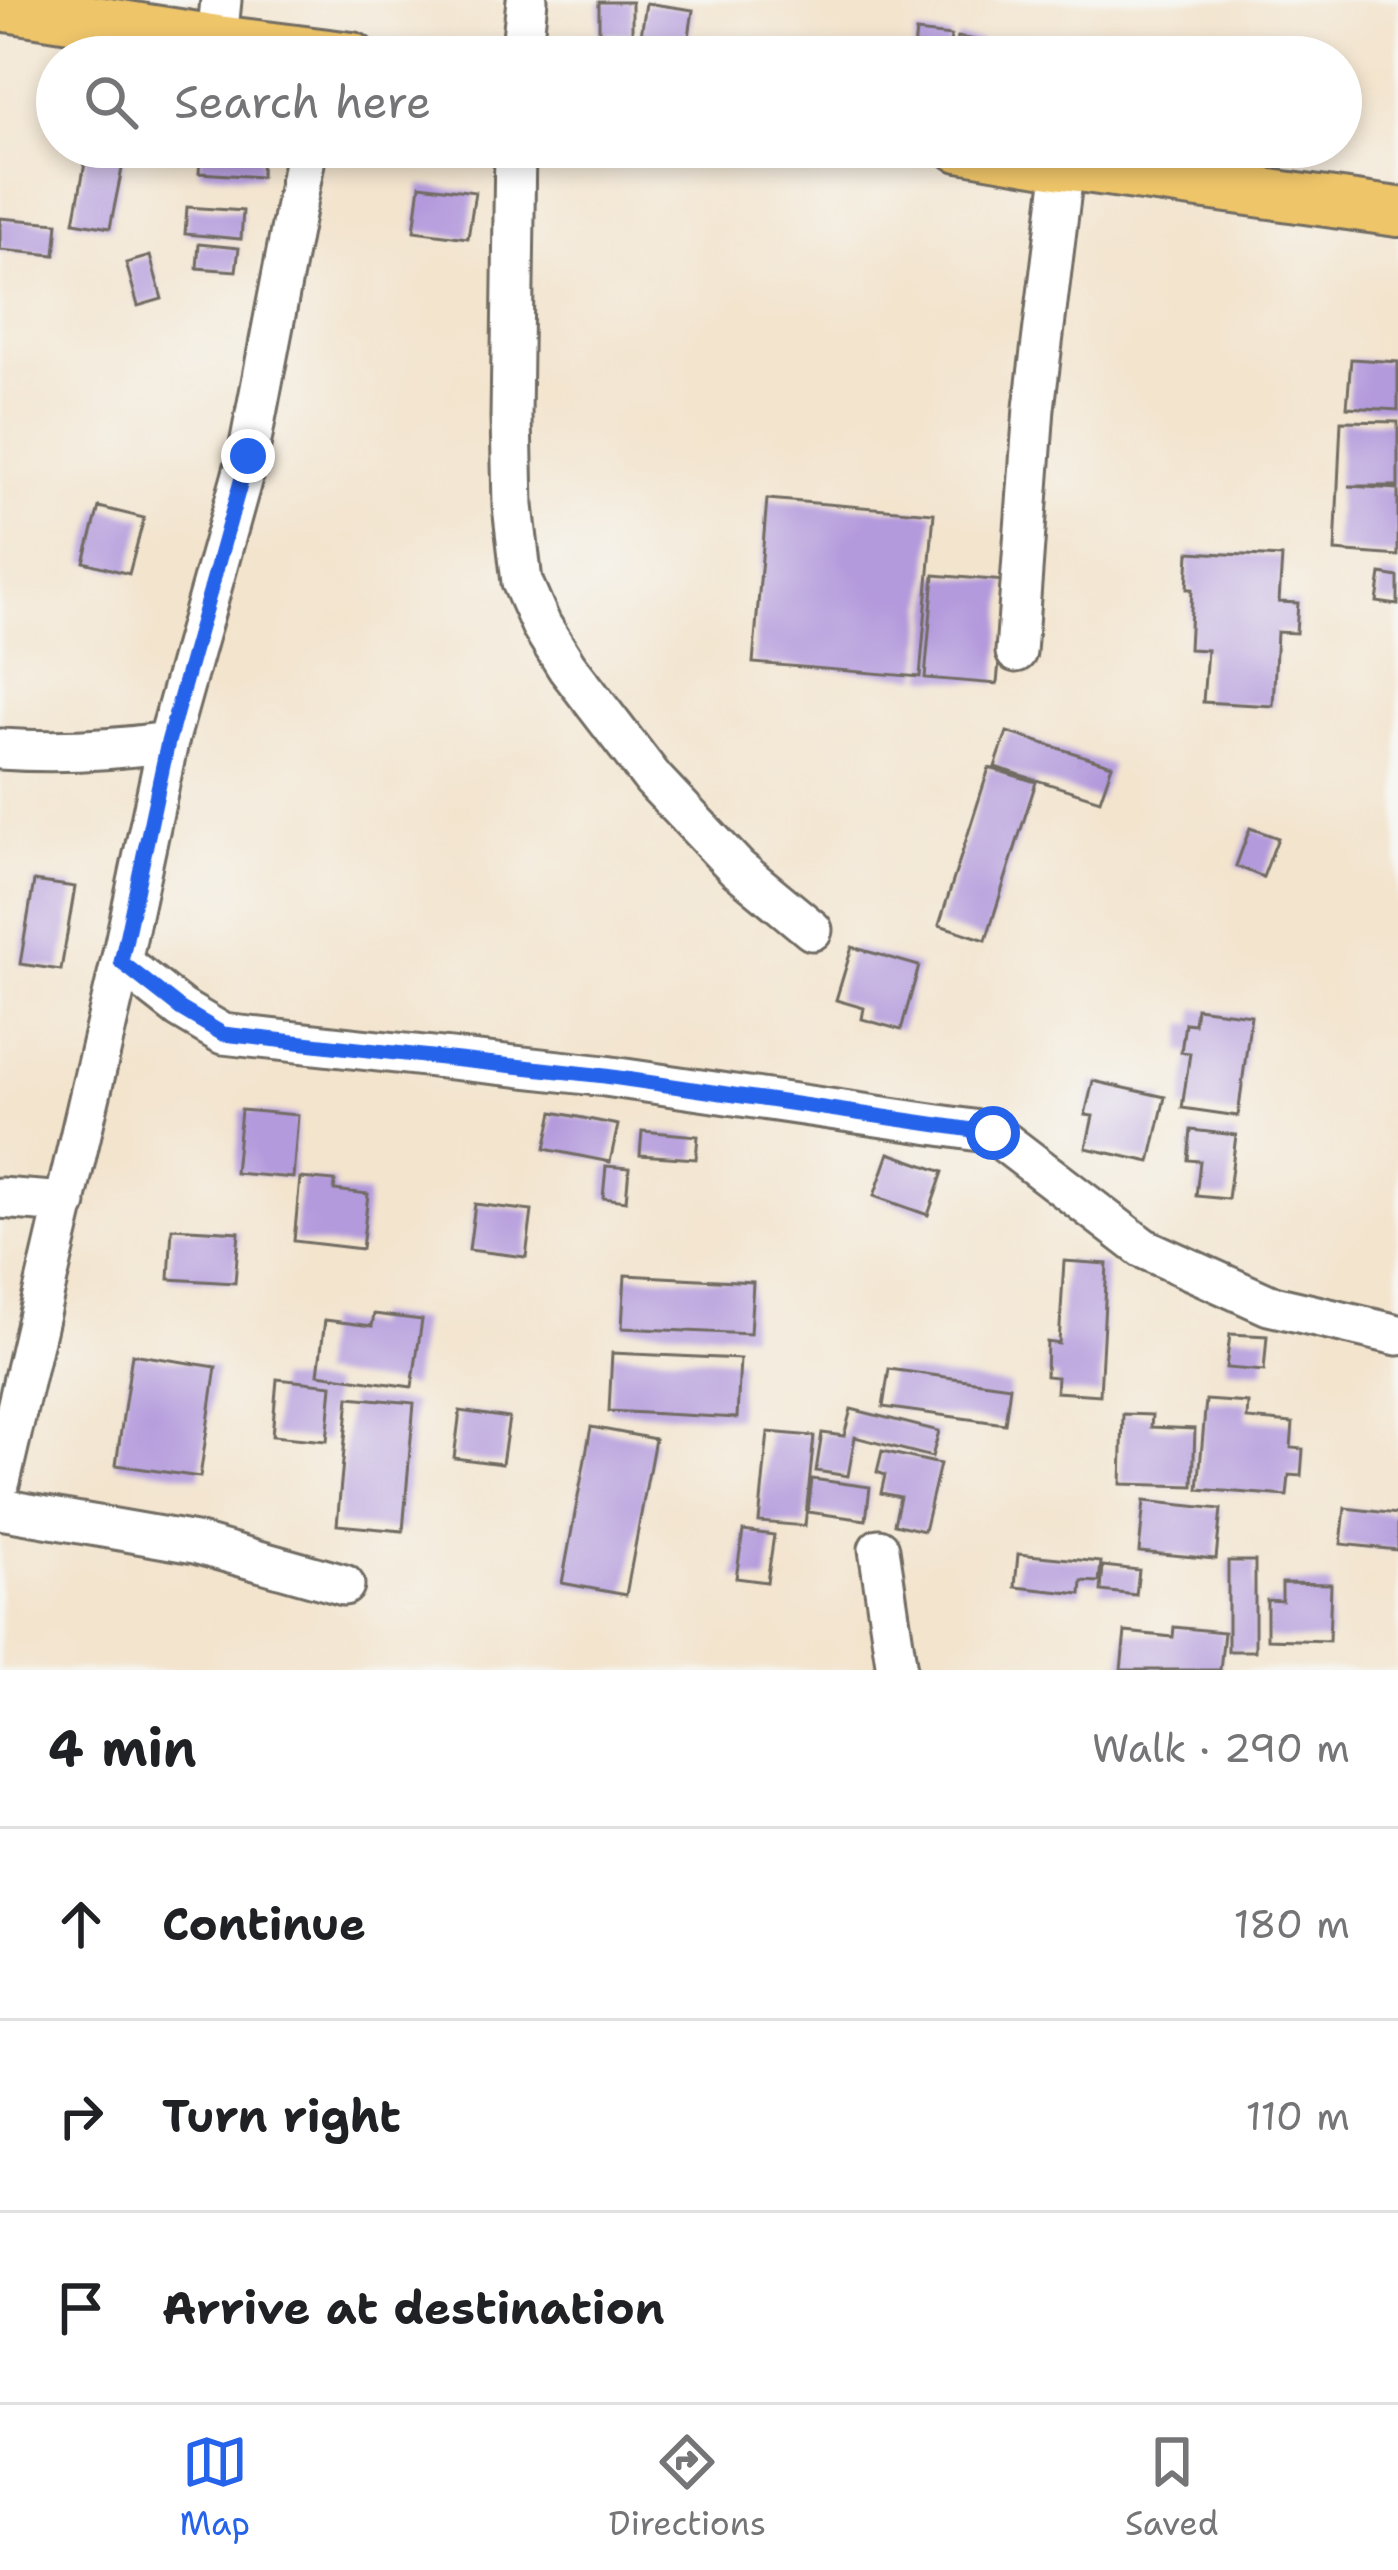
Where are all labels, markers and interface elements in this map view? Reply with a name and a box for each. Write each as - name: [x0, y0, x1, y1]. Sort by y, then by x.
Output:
- search box: [36, 36, 1362, 168]
- icon: search: [78, 69, 144, 135]
- text: Search here: [174, 72, 431, 132]
- route end: [221, 429, 275, 483]
- route start: [966, 1106, 1020, 1160]
- text: 4 min: [48, 1714, 197, 1782]
- text: Walk · 290 m: [1092, 1722, 1350, 1774]
- icon: ahead: [48, 1891, 114, 1957]
- text: Continue: [162, 1894, 366, 1954]
- text: 180 m: [1234, 1898, 1350, 1950]
- icon: right: [48, 2083, 114, 2149]
- text: Turn right: [162, 2086, 401, 2146]
- text: 110 m: [1246, 2090, 1350, 2142]
- icon: arrive: [48, 2275, 114, 2341]
- text: Arrive at destination: [162, 2278, 665, 2338]
- tab: Map: [179, 2429, 250, 2546]
- tab: Directions: [609, 2429, 766, 2546]
- tab: Saved: [1125, 2429, 1219, 2546]

